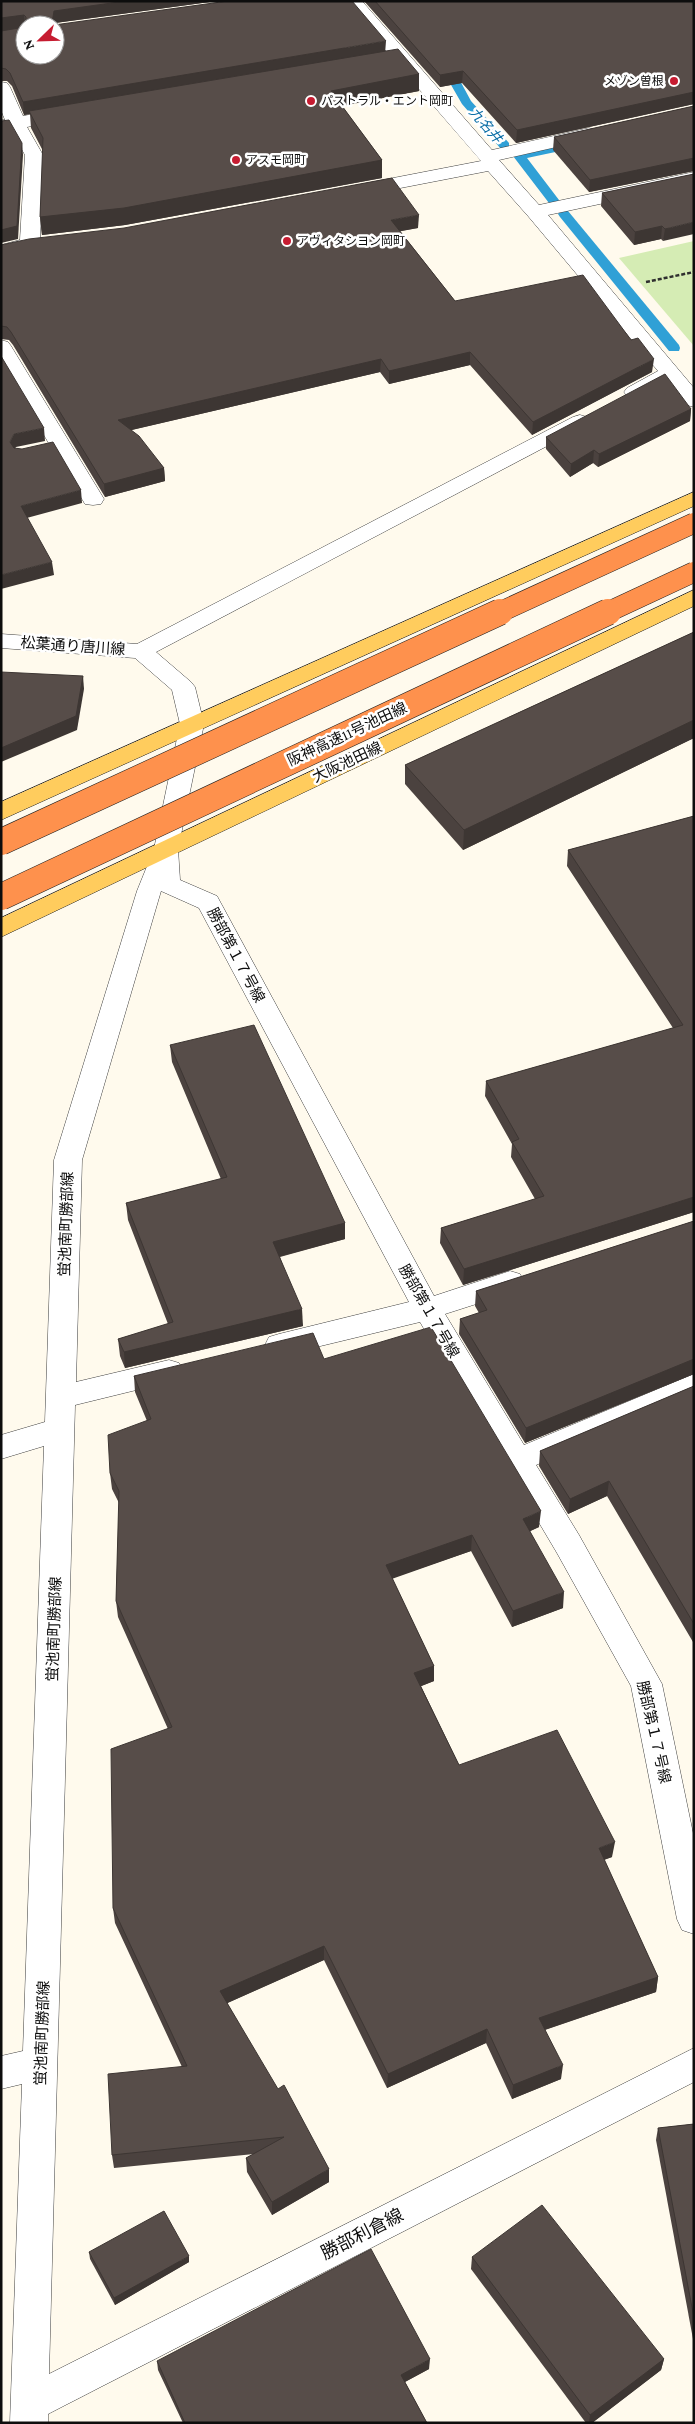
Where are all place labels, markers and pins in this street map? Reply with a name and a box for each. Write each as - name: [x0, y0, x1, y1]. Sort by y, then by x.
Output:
- place label: メゾン曽根: [604, 74, 664, 88]
- marker: メゾン曽根: [668, 75, 680, 87]
- place label: パストラル・エント岡町: [321, 94, 453, 108]
- marker: パストラル・エント岡町: [305, 95, 317, 107]
- place label: アスモ岡町: [246, 153, 306, 167]
- marker: アスモ岡町: [230, 154, 242, 166]
- place label: アヴィタシヨン岡町: [297, 234, 405, 248]
- marker: アヴィタシヨン岡町: [281, 235, 293, 247]

